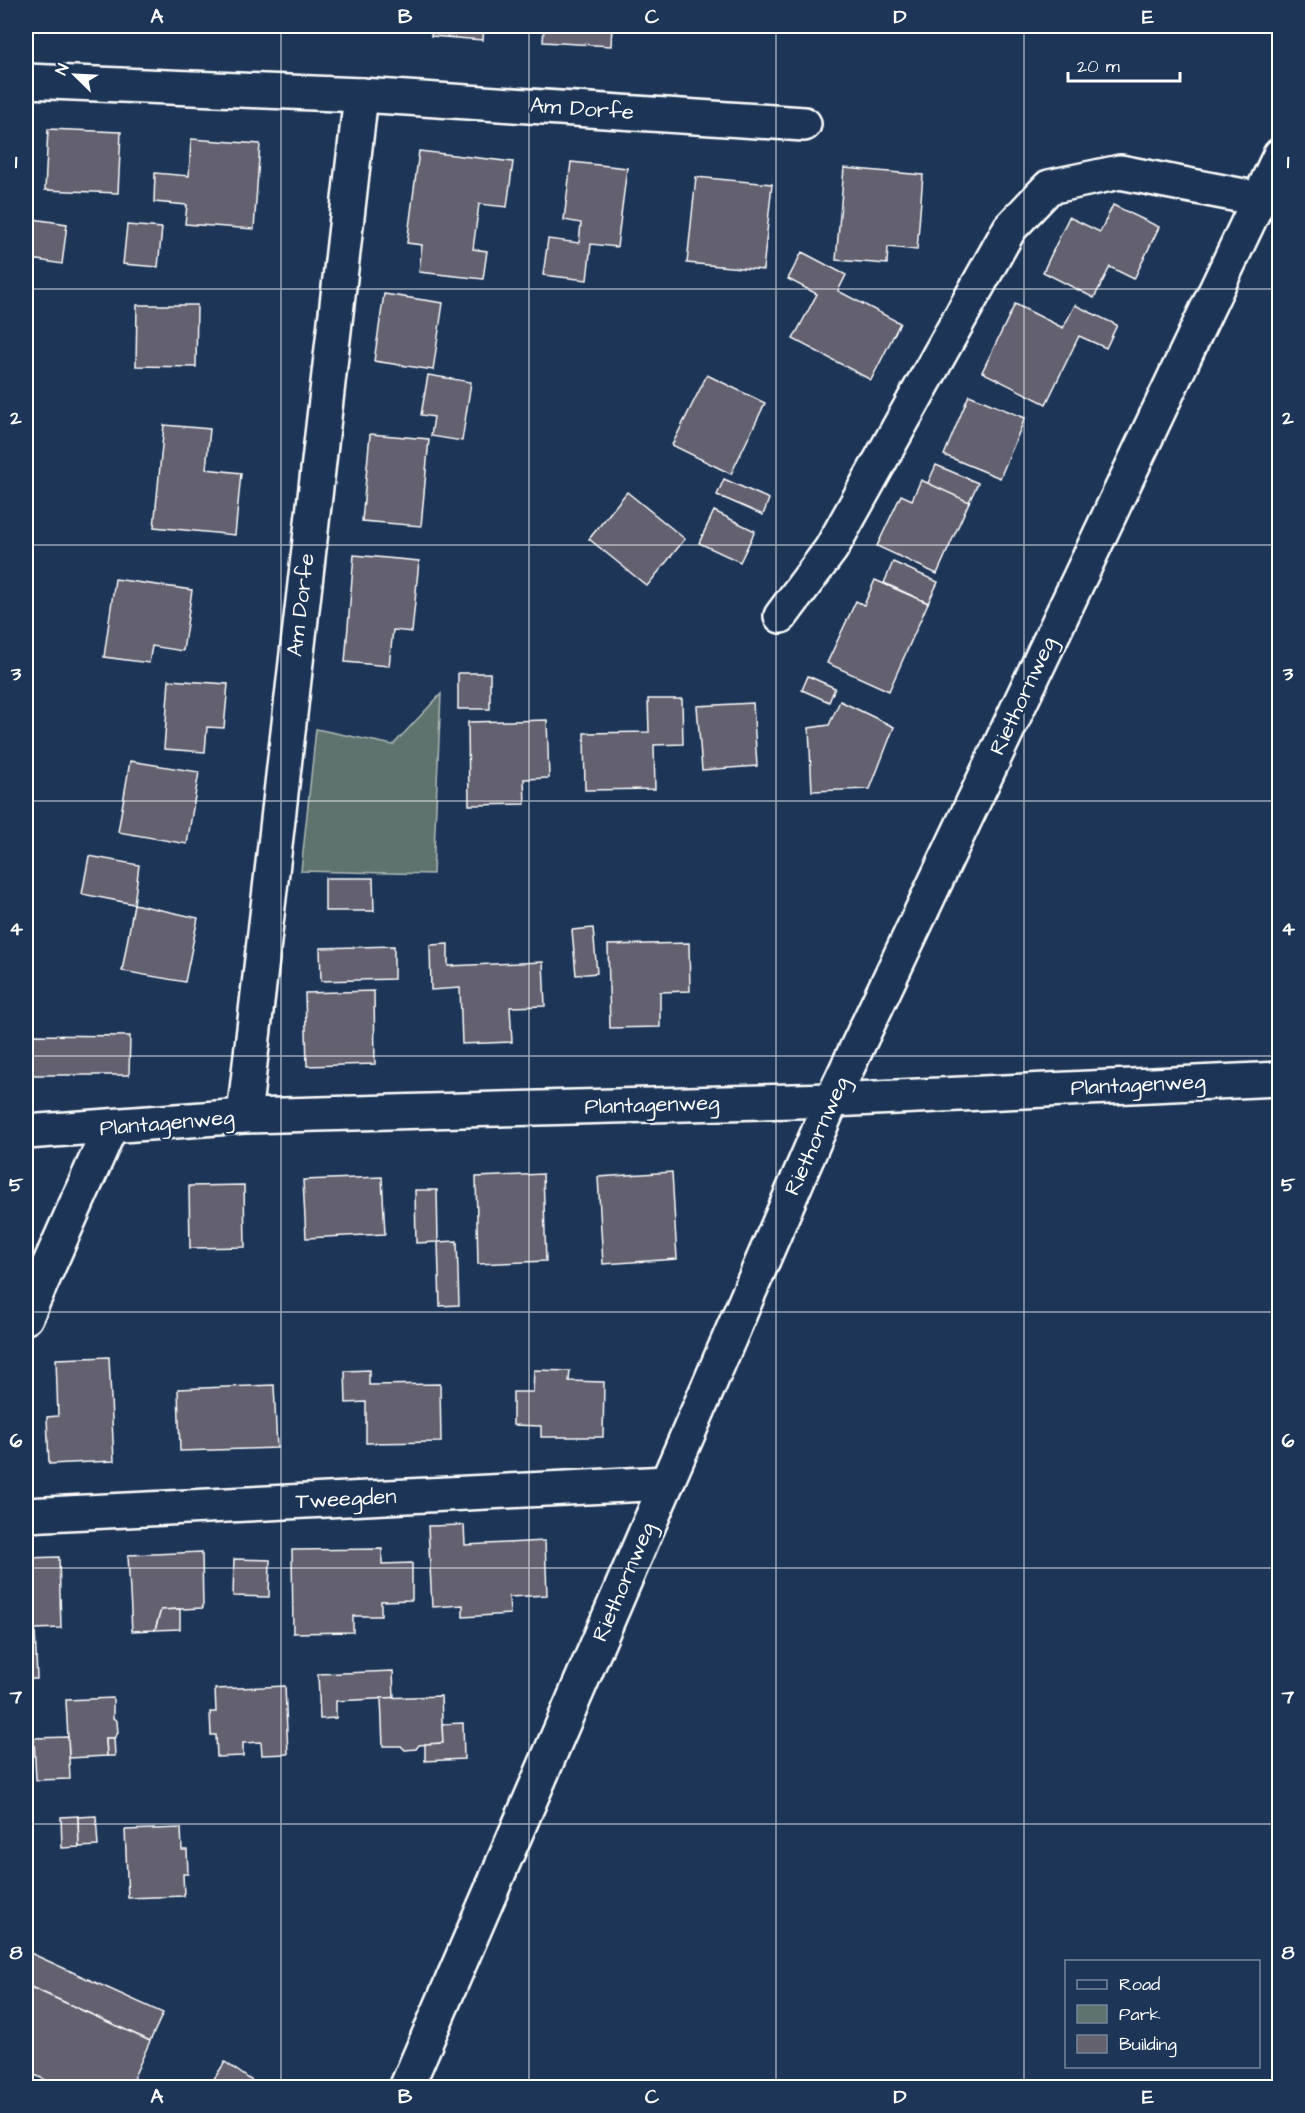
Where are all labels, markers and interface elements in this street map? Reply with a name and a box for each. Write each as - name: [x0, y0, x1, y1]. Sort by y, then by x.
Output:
- text: A: [151, 3, 164, 31]
- text: B: [398, 3, 413, 31]
- text: C: [645, 3, 660, 31]
- text: D: [894, 3, 907, 31]
- text: E: [1142, 3, 1154, 31]
- north arrow: [45, 45, 105, 105]
- scale bar: [1068, 45, 1180, 83]
- text: 20 m: [1077, 54, 1120, 79]
- text: N: [50, 60, 74, 78]
- street label: Am Dorfe: [529, 90, 635, 128]
- text: 1: [15, 148, 18, 176]
- text: 1: [1287, 148, 1290, 176]
- text: 2: [9, 404, 22, 432]
- text: 2: [1281, 404, 1294, 432]
- street label: Am Dorfe: [279, 552, 323, 658]
- street label: Riethornweg: [982, 632, 1065, 761]
- text: 3: [10, 660, 22, 688]
- text: 3: [1282, 660, 1294, 688]
- text: 4: [9, 915, 23, 943]
- text: 4: [1281, 915, 1295, 943]
- street label: Plantagenweg: [1070, 1066, 1206, 1105]
- street label: Riethornweg: [777, 1072, 858, 1201]
- street label: Plantagenweg: [584, 1087, 720, 1124]
- street label: Plantagenweg: [98, 1102, 236, 1145]
- text: 5: [9, 1171, 24, 1199]
- text: 5: [1281, 1171, 1296, 1199]
- text: 6: [10, 1427, 23, 1455]
- text: 6: [1282, 1427, 1295, 1455]
- street label: Tweegden: [295, 1481, 397, 1518]
- street label: Riethornweg: [585, 1517, 664, 1647]
- text: 7: [9, 1683, 23, 1711]
- text: 7: [1281, 1683, 1295, 1711]
- text: 8: [10, 1939, 23, 1967]
- text: 8: [1282, 1939, 1295, 1967]
- legend: [1065, 1960, 1260, 2068]
- text: Road: [1119, 1972, 1160, 1997]
- text: Park: [1119, 2002, 1161, 2027]
- text: Building: [1119, 2032, 1177, 2058]
- text: A: [151, 2083, 164, 2111]
- text: B: [398, 2083, 413, 2111]
- text: C: [645, 2083, 660, 2111]
- text: D: [894, 2083, 907, 2111]
- text: E: [1142, 2083, 1154, 2111]

